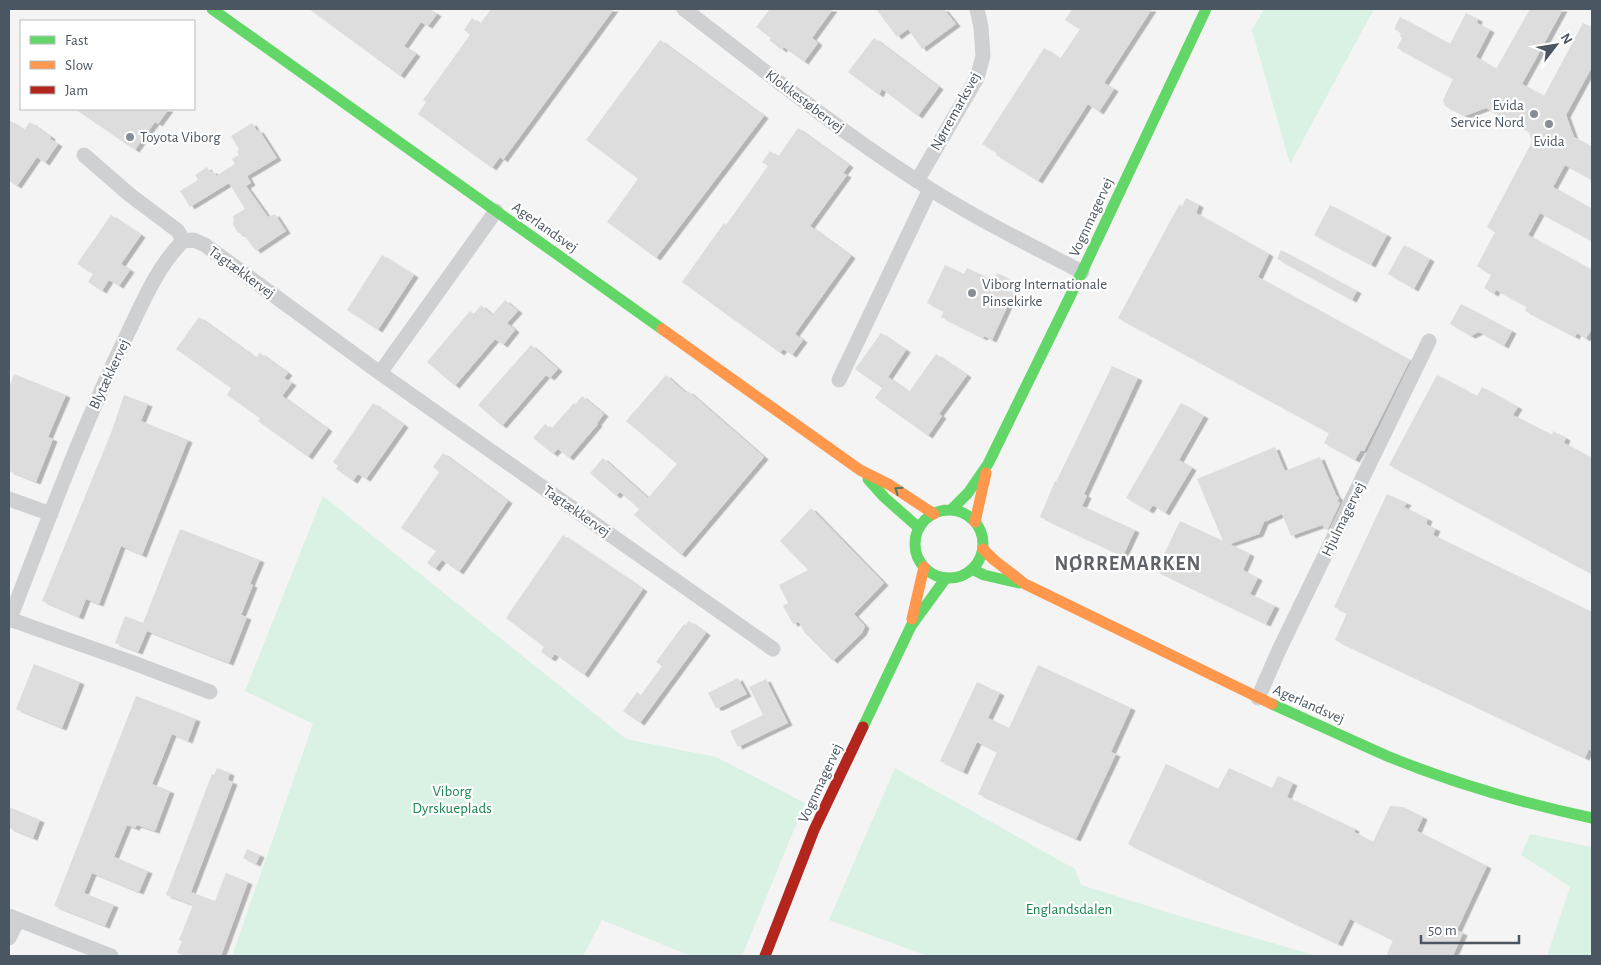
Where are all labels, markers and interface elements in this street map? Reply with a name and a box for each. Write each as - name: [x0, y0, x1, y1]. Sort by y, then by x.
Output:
- legend: [20, 20, 195, 110]
- north arrow: [1531, 20, 1581, 70]
- text: N: [1558, 31, 1575, 47]
- text: Fast: [65, 33, 89, 48]
- text: Slow: [65, 58, 93, 73]
- street label: Klokkestøbervej: [763, 67, 847, 136]
- street label: Nørremarksvej: [928, 70, 983, 153]
- text: Jam: [65, 83, 88, 98]
- place label: Evida Service Nord: [1450, 98, 1524, 130]
- marker: Evida Service Nord: [1528, 108, 1540, 120]
- marker: Evida: [1543, 118, 1555, 130]
- place label: Toyota Viborg: [140, 130, 221, 145]
- marker: Toyota Viborg: [124, 131, 136, 143]
- place label: Evida: [1533, 134, 1565, 149]
- street label: Vognmagervej: [1067, 175, 1116, 259]
- street label: Agerlandsvej: [509, 199, 580, 255]
- street label: Tagtækkervej: [206, 243, 278, 301]
- place label: Viborg Internationale Pinsekirke: [982, 277, 1107, 309]
- marker: Viborg Internationale Pinsekirke: [966, 287, 978, 299]
- street label: Blytækkervej: [87, 337, 132, 412]
- street label: Hjulmagervej: [1319, 480, 1368, 559]
- street label: Tagtækkervej: [540, 483, 613, 540]
- one-way arrow: [894, 487, 904, 496]
- district label: NØRREMARKEN: [1055, 554, 1201, 574]
- street label: Agerlandsvej: [1271, 682, 1347, 727]
- street label: Vognmagervej: [796, 741, 845, 825]
- park label: Viborg Dyrskueplads: [412, 784, 492, 816]
- park label: Englandsdalen: [1026, 902, 1112, 917]
- scale bar: [1421, 912, 1518, 944]
- text: 50 m: [1428, 923, 1457, 938]

